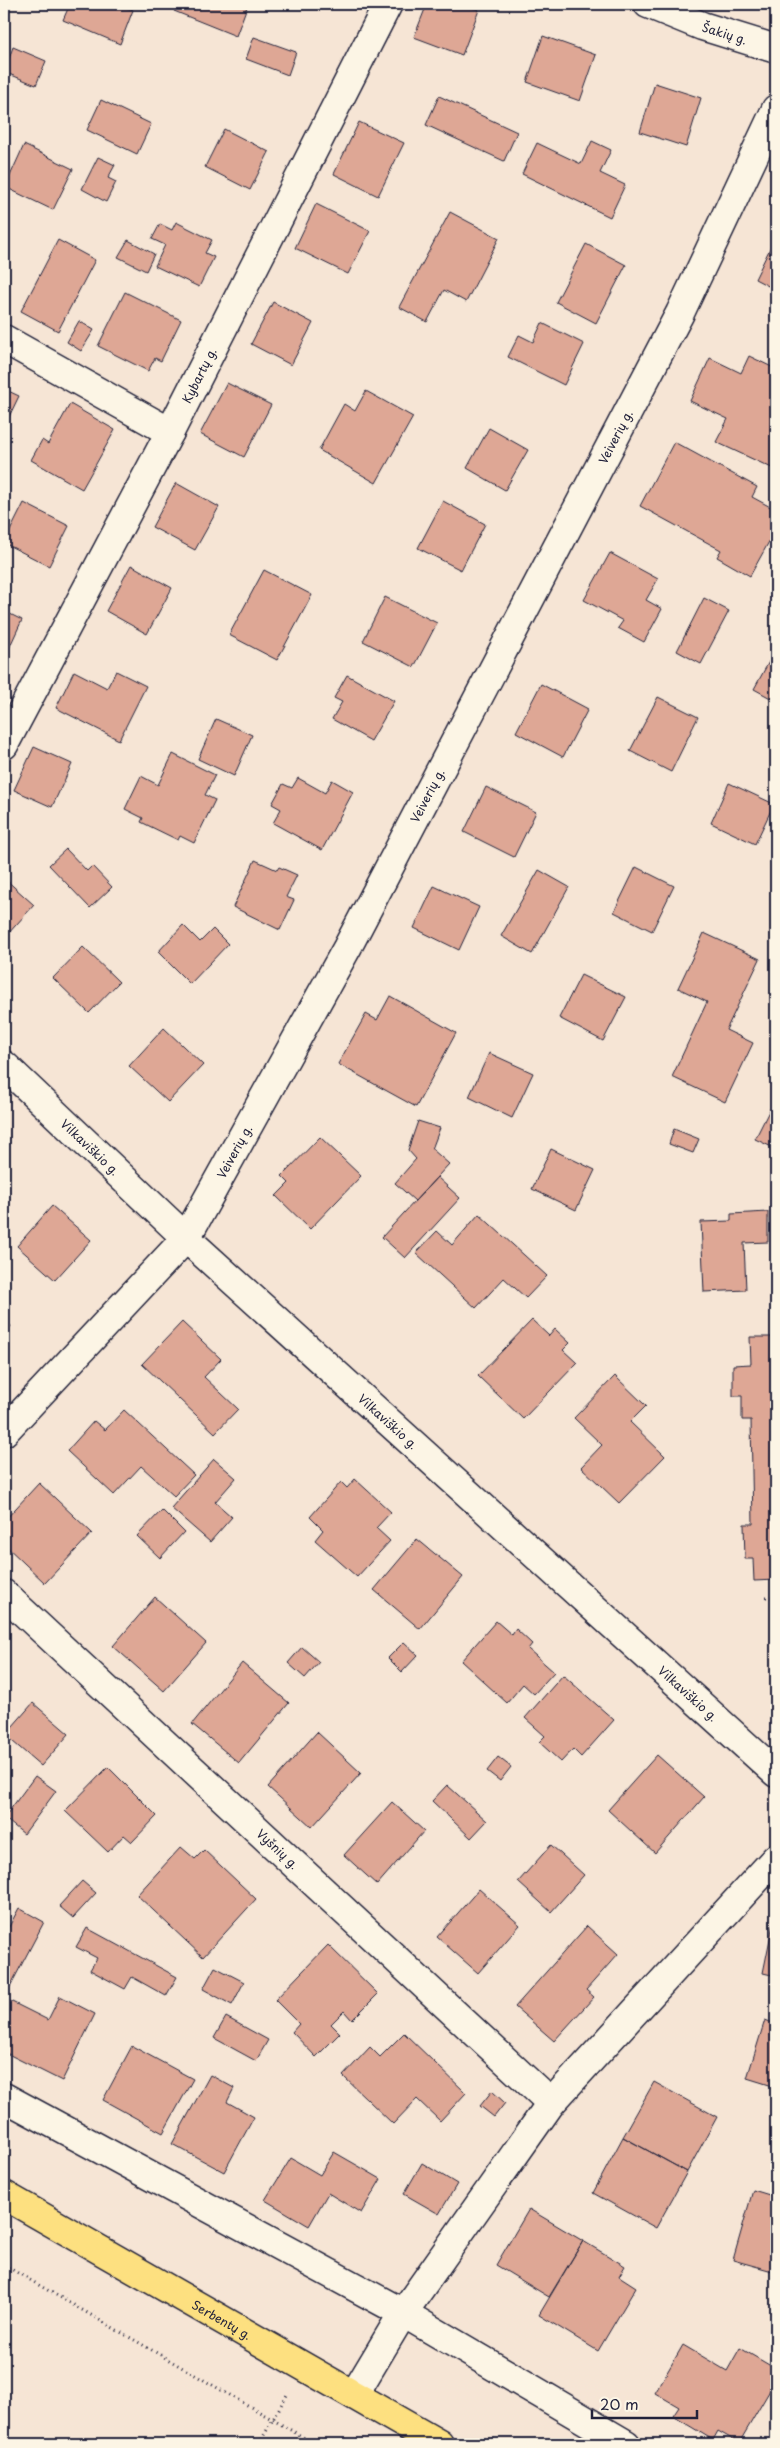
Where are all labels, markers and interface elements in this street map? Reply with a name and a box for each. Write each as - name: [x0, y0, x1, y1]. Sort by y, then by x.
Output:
- street label: Šakių g.: [700, 18, 749, 49]
- street label: Kybartų g.: [177, 344, 221, 406]
- street label: Veiverių g.: [594, 407, 637, 467]
- street label: Veiverių g.: [405, 765, 449, 826]
- street label: Vilkaviškio g.: [57, 1115, 124, 1179]
- street label: Veiverių g.: [212, 1121, 256, 1181]
- street label: Vilkaviškio g.: [354, 1389, 422, 1453]
- street label: Vilkaviškio g.: [654, 1661, 722, 1725]
- street label: Vyšnių g.: [253, 1825, 303, 1873]
- street label: Serbentų g.: [189, 2295, 255, 2344]
- scale bar: [592, 2388, 698, 2420]
- text: 20 m: [600, 2392, 639, 2415]

